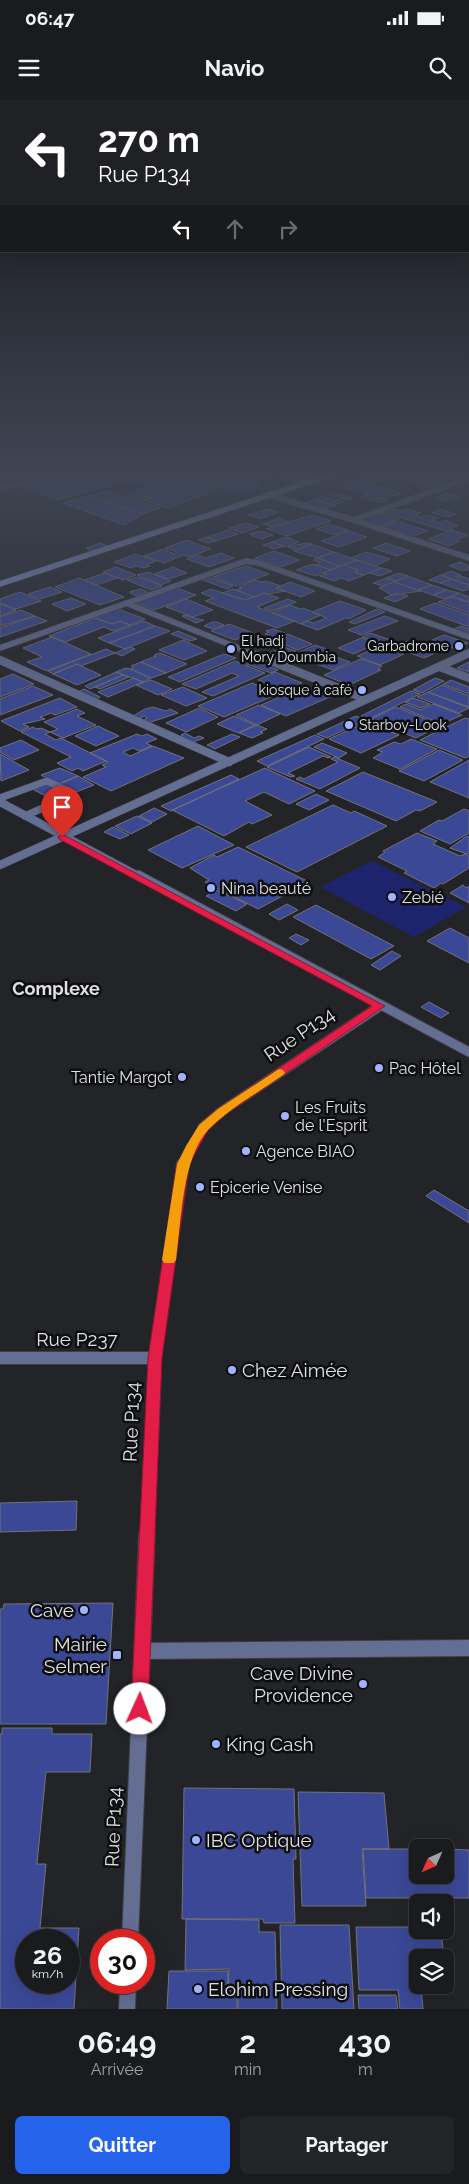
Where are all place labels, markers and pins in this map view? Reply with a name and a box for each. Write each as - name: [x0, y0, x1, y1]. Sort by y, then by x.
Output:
- place label: El hadj Mory Doumbia: [241, 633, 336, 665]
- place label: Garbadrome: [367, 638, 449, 654]
- marker: Garbadrome: [453, 640, 465, 652]
- marker: El hadj Mory Doumbia: [225, 643, 237, 655]
- place label: kiosque à café: [259, 682, 352, 698]
- marker: kiosque à café: [356, 684, 368, 696]
- place label: Starboy-Look: [359, 717, 447, 733]
- marker: Starboy-Look: [343, 719, 355, 731]
- pin: [41, 786, 83, 837]
- place label: Nina beauté: [221, 879, 311, 898]
- marker: Nina beauté: [205, 882, 217, 894]
- place label: Zebié: [402, 888, 444, 907]
- marker: Zebié: [386, 891, 398, 903]
- place label: Pac Hôtel: [389, 1059, 461, 1078]
- marker: Pac Hôtel: [373, 1062, 385, 1074]
- place label: Tantie Margot: [71, 1068, 173, 1087]
- marker: Tantie Margot: [176, 1071, 188, 1083]
- place label: Les Fruits de l'Esprit: [295, 1098, 368, 1135]
- marker: Les Fruits de l'Esprit: [279, 1110, 291, 1122]
- place label: Agence BIAO: [256, 1142, 354, 1161]
- marker: Agence BIAO: [240, 1145, 252, 1157]
- place label: Epicerie Venise: [210, 1178, 322, 1197]
- marker: Epicerie Venise: [194, 1181, 206, 1193]
- place label: Chez Aimée: [242, 1359, 348, 1381]
- marker: Chez Aimée: [226, 1364, 238, 1376]
- place label: Cave: [30, 1599, 74, 1621]
- marker: Cave: [78, 1604, 90, 1616]
- place label: Mairie Selmer: [44, 1633, 107, 1677]
- marker: Mairie Selmer: [111, 1649, 123, 1661]
- place label: Cave Divine Providence: [250, 1662, 353, 1706]
- marker: Cave Divine Providence: [357, 1678, 369, 1690]
- place label: King Cash: [226, 1733, 314, 1755]
- marker: King Cash: [210, 1738, 222, 1750]
- place label: IBC Optique: [206, 1829, 312, 1851]
- marker: IBC Optique: [190, 1834, 202, 1846]
- place label: Elohim Pressing: [208, 1978, 348, 2000]
- marker: Elohim Pressing: [192, 1983, 204, 1995]

